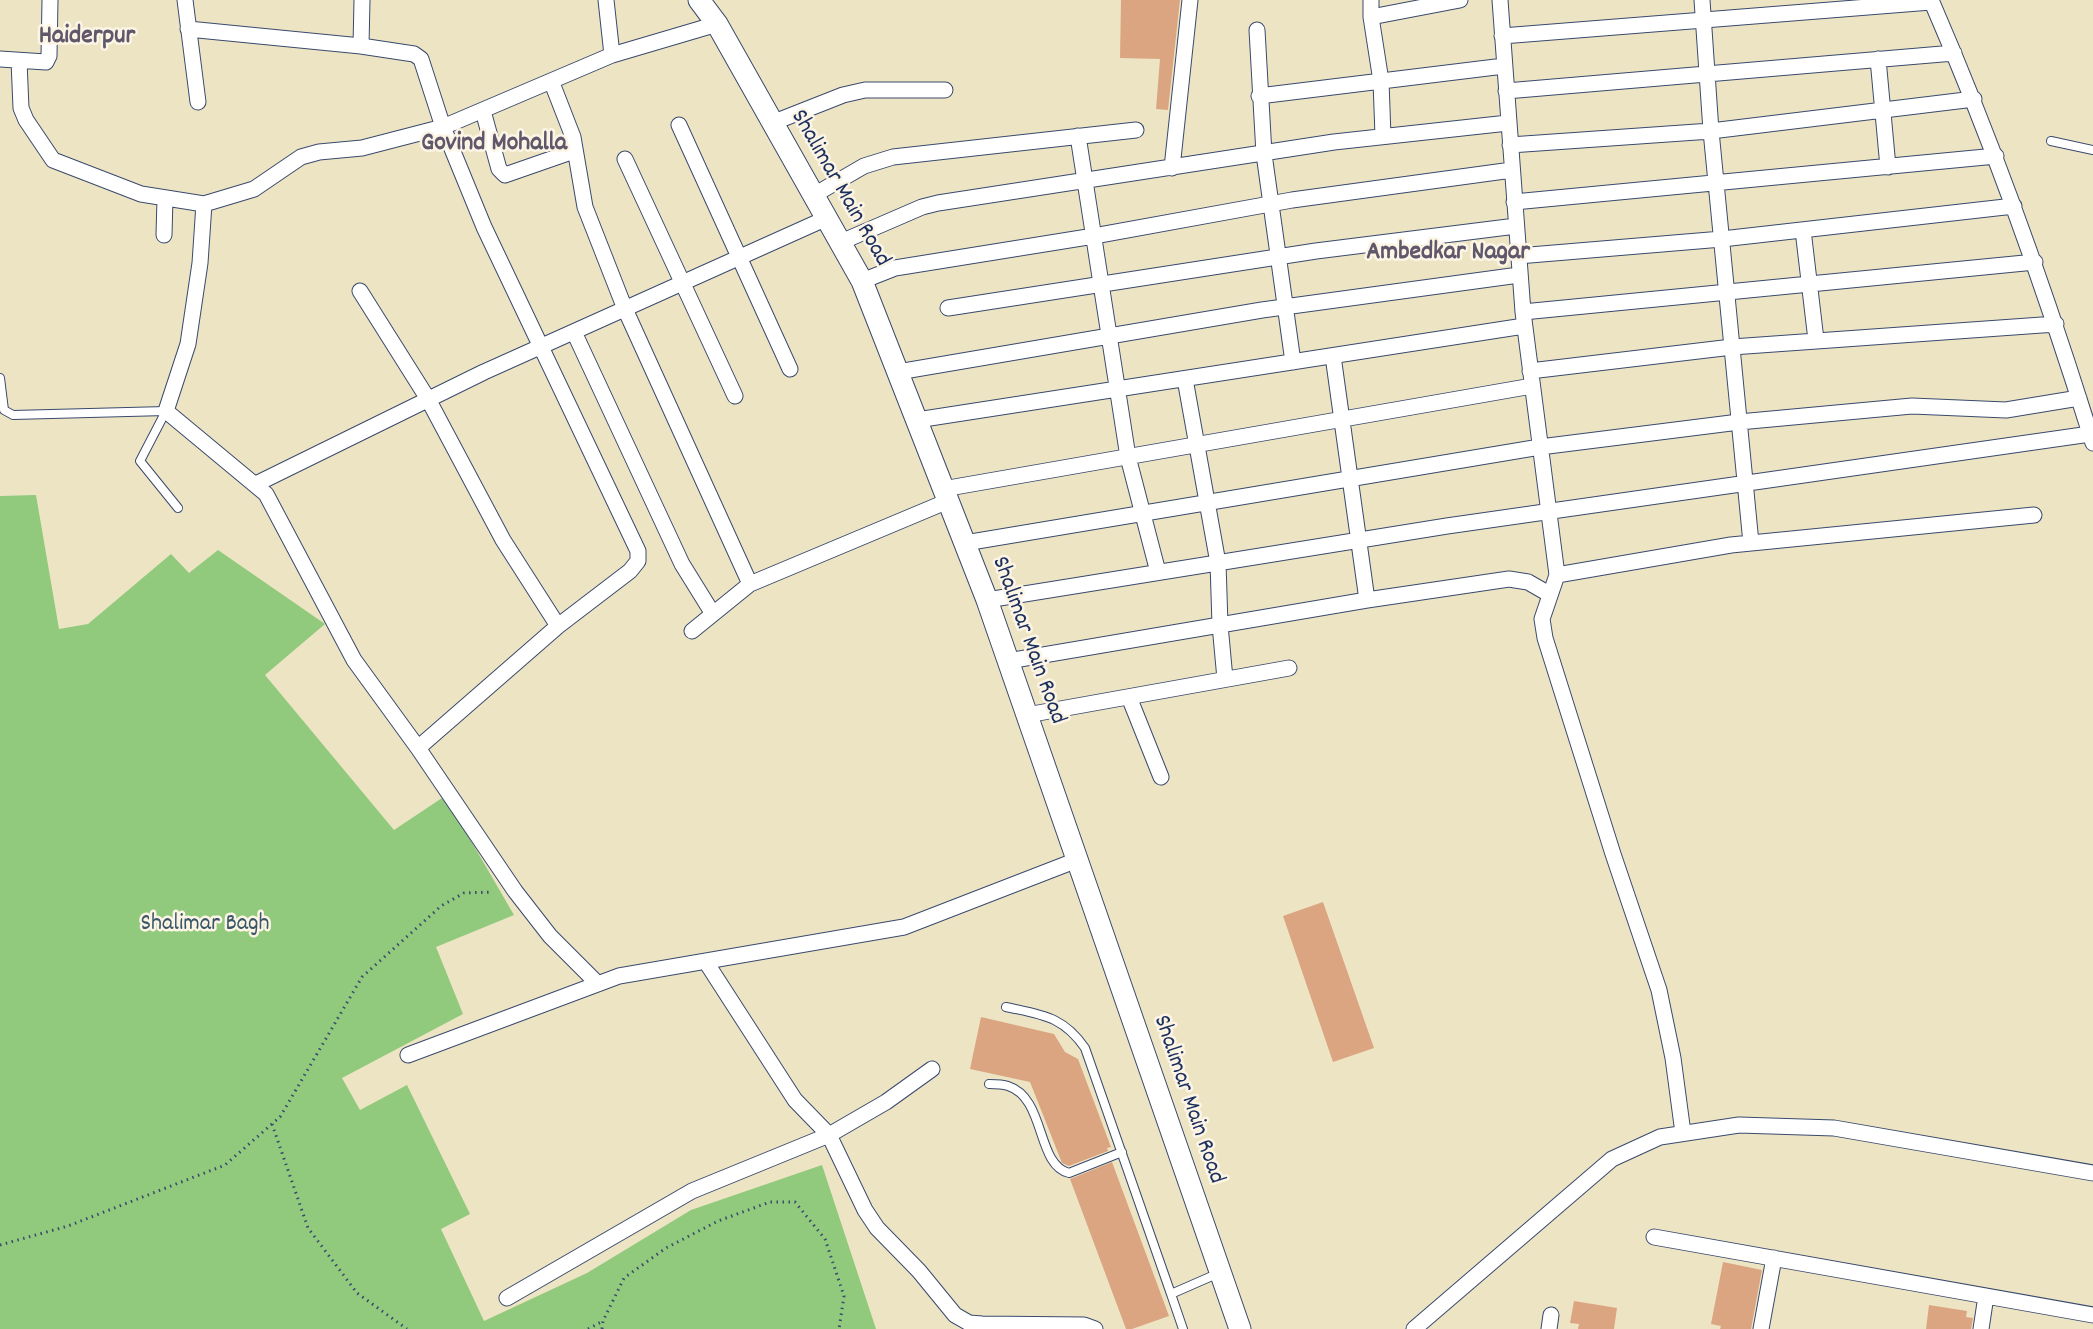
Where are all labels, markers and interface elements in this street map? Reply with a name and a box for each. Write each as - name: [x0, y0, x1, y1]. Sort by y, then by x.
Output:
- district label: Haiderpur: [39, 22, 135, 54]
- street label: Shalimar Main Road: [782, 105, 896, 273]
- district label: Govind Mohalla: [421, 129, 567, 161]
- district label: Ambedkar Nagar: [1366, 238, 1530, 270]
- street label: Shalimar Main Road: [983, 553, 1071, 729]
- park label: Shalimar Bagh: [140, 912, 270, 940]
- street label: Shalimar Main Road: [1145, 1012, 1229, 1188]

